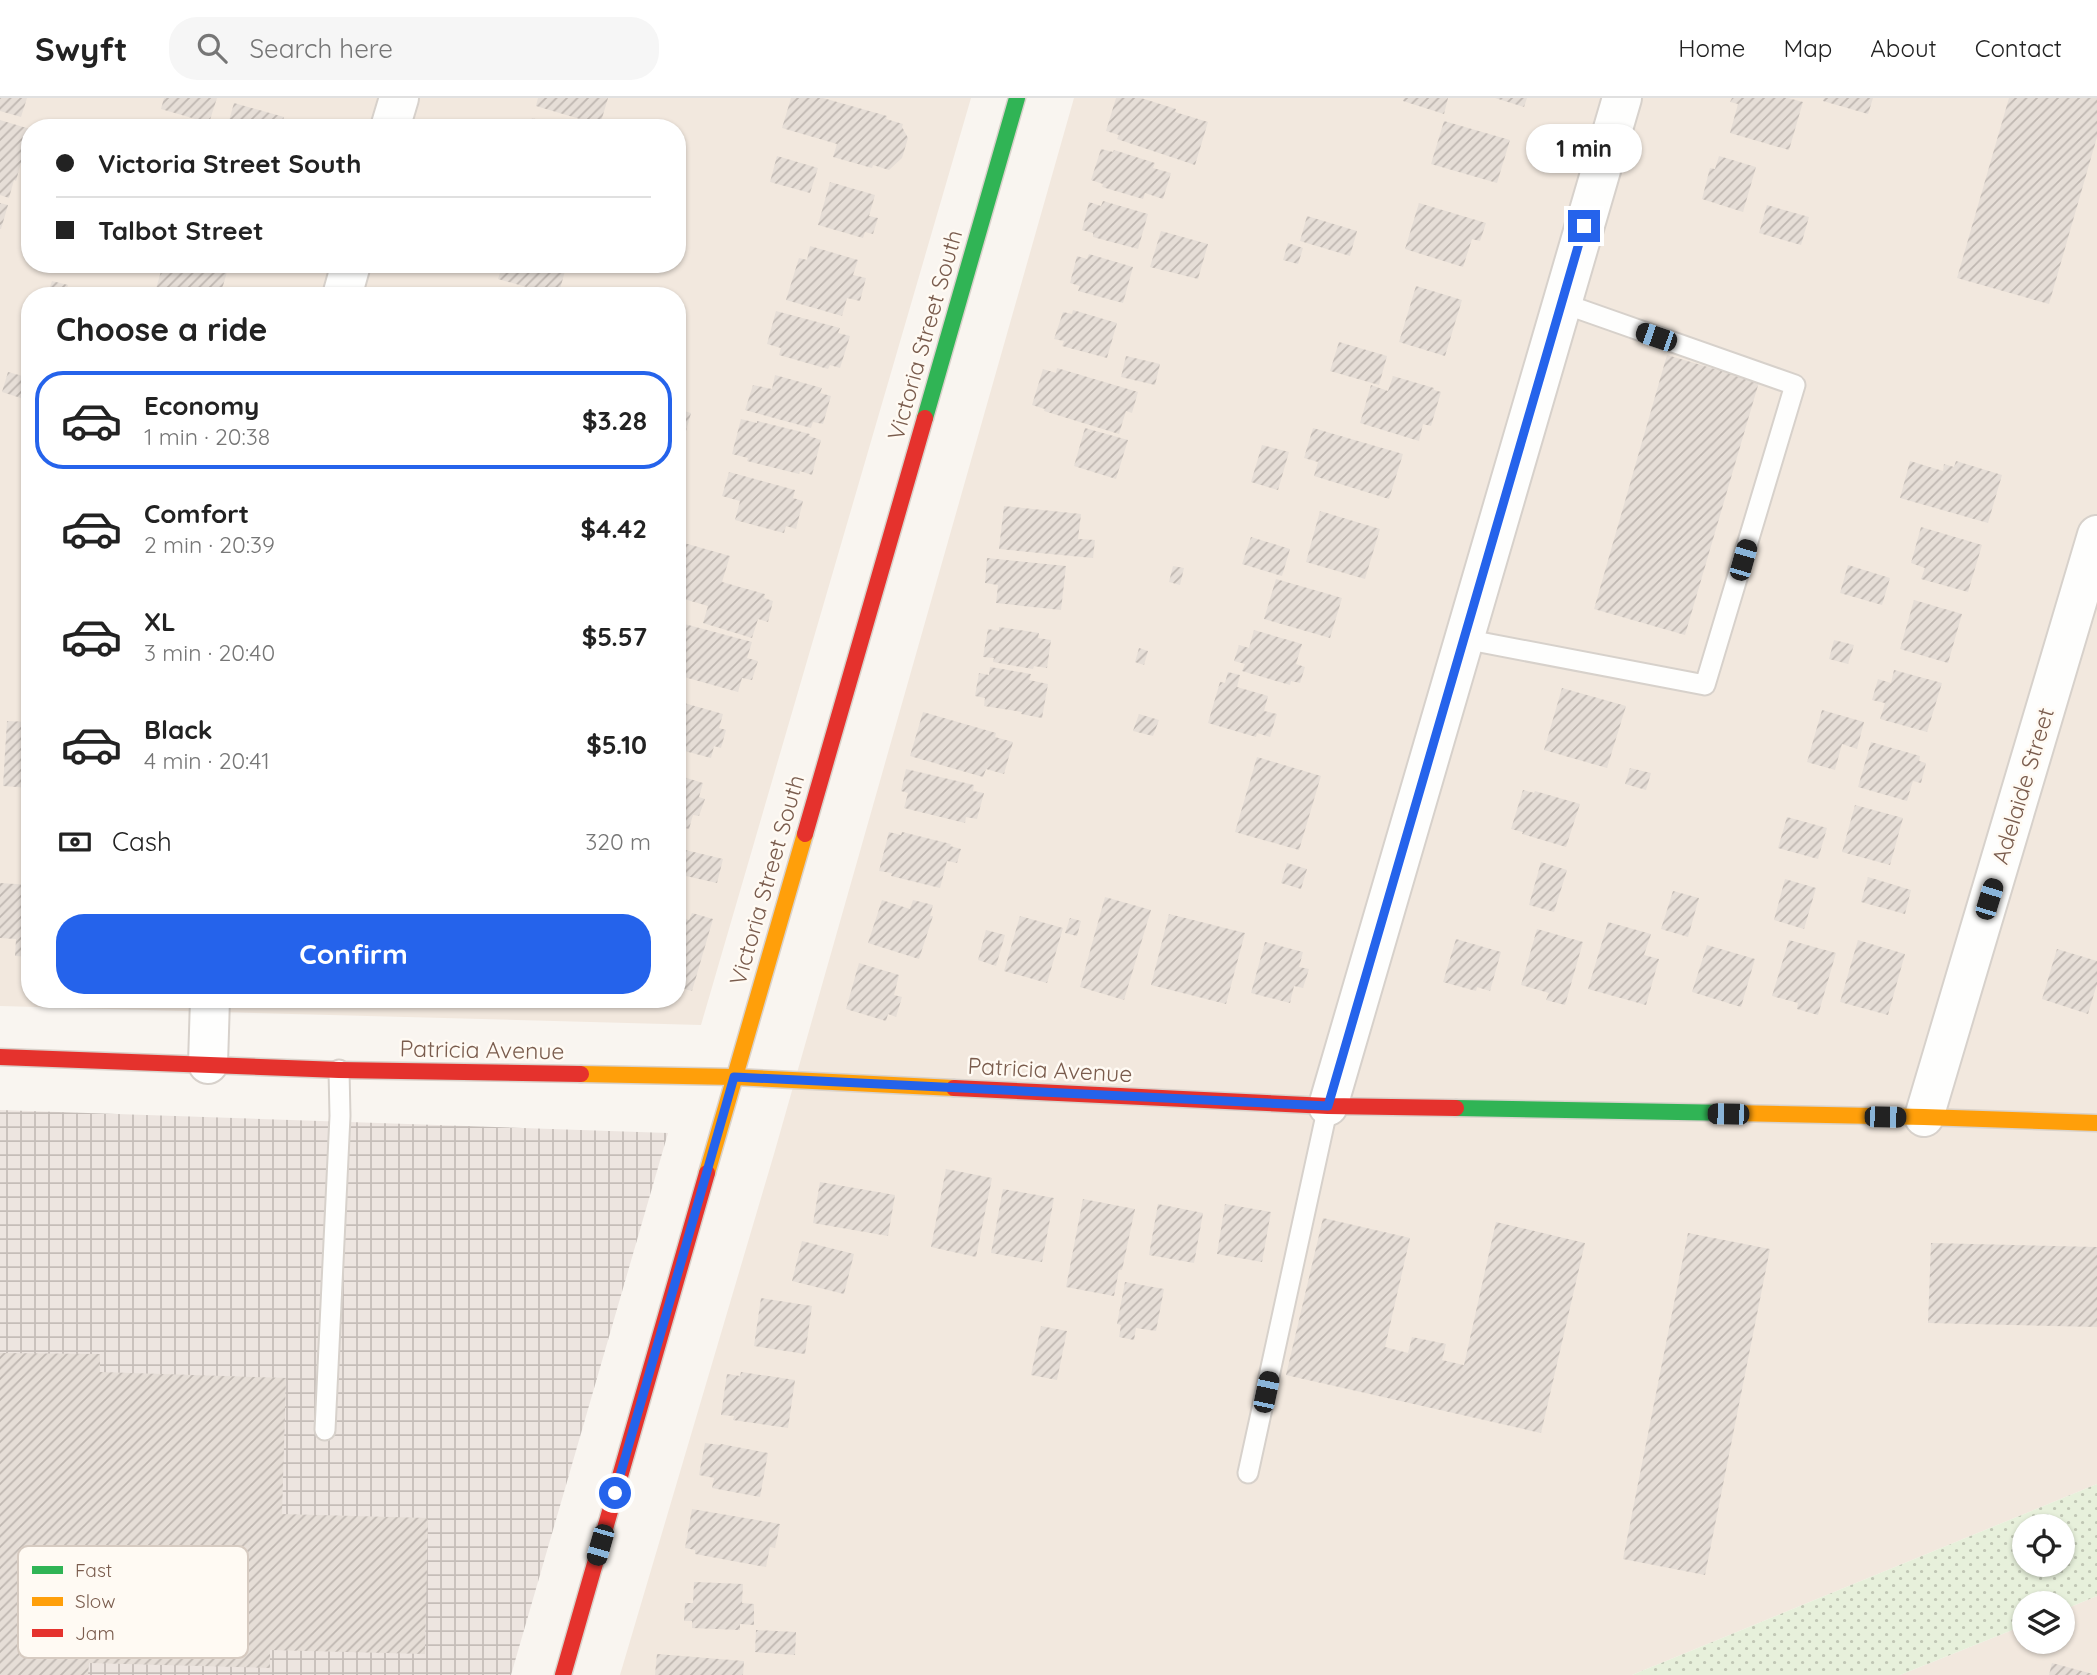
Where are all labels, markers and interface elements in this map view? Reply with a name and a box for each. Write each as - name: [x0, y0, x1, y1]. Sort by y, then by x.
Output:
- search box: [169, 17, 659, 80]
- text: Swyft: [35, 28, 127, 69]
- icon: search: [193, 29, 231, 67]
- text: Search here: [249, 32, 393, 65]
- text: Home: [1678, 33, 1745, 63]
- text: Map: [1783, 33, 1832, 63]
- text: About: [1870, 33, 1937, 63]
- text: Contact: [1975, 33, 2062, 63]
- callout: 1 min: [1526, 124, 1642, 174]
- text: 1 min: [1556, 134, 1612, 163]
- text: Victoria Street South: [98, 147, 361, 180]
- route end: [1568, 210, 1600, 242]
- text: Talbot Street: [98, 214, 264, 247]
- street label: Victoria Street South: [881, 226, 968, 443]
- text: Choose a ride: [56, 309, 268, 349]
- car: [1633, 320, 1680, 354]
- icon: car: [60, 389, 123, 452]
- text: Economy: [144, 389, 259, 422]
- text: $3.28: [582, 404, 647, 437]
- text: 1 min · 20:38: [144, 422, 270, 451]
- icon: car: [60, 497, 123, 560]
- text: Comfort: [144, 497, 249, 530]
- text: $4.42: [580, 512, 647, 545]
- text: 2 min · 20:39: [144, 530, 275, 559]
- car: [1728, 537, 1759, 583]
- icon: car: [60, 605, 123, 668]
- text: XL: [144, 605, 176, 638]
- text: $5.57: [582, 620, 647, 653]
- text: 3 min · 20:40: [144, 638, 275, 667]
- street label: Adelaide Street: [1985, 704, 2060, 868]
- icon: car: [60, 713, 123, 776]
- text: Black: [144, 713, 213, 746]
- text: $5.10: [586, 728, 647, 761]
- text: 4 min · 20:41: [144, 746, 270, 775]
- street label: Victoria Street South: [723, 771, 810, 988]
- icon: cash: [56, 823, 94, 861]
- text: Cash: [112, 825, 172, 858]
- text: 320 m: [585, 827, 651, 856]
- car: [1973, 876, 2006, 922]
- button: Confirm: [56, 914, 651, 994]
- street label: Patricia Avenue: [399, 1034, 565, 1065]
- street label: Patricia Avenue: [967, 1051, 1133, 1088]
- car: [1707, 1103, 1750, 1125]
- car: [1864, 1106, 1907, 1128]
- car: [1252, 1369, 1281, 1415]
- route start: [599, 1477, 631, 1509]
- map controls: [2012, 1514, 2075, 1654]
- button: locate: [2012, 1514, 2075, 1577]
- car: [585, 1522, 616, 1568]
- legend: [18, 1546, 248, 1658]
- text: Fast: [75, 1558, 112, 1582]
- text: Slow: [75, 1589, 116, 1613]
- button: layers: [2012, 1591, 2075, 1654]
- text: Jam: [75, 1621, 115, 1645]

